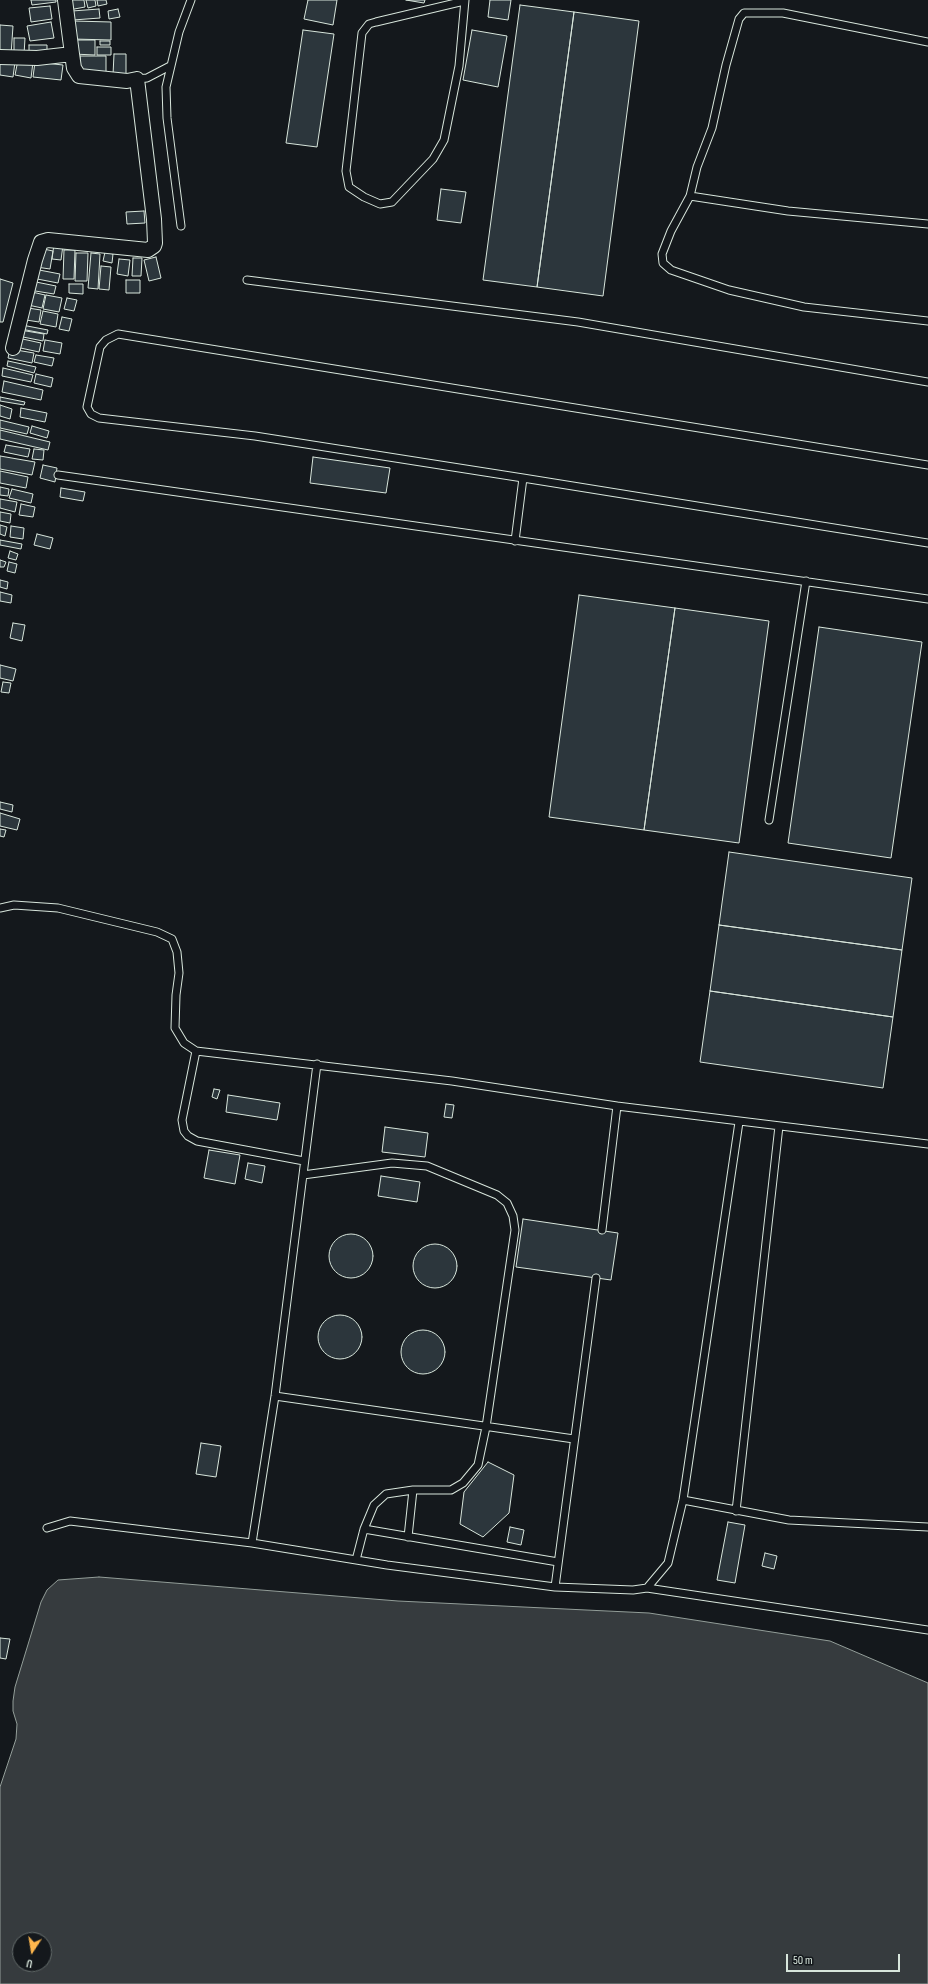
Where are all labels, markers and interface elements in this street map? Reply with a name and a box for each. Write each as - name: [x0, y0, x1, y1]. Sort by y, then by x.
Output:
- north arrow: [12, 1932, 52, 1972]
- scale bar: [788, 1946, 902, 1972]
- text: 50 m: [793, 1953, 813, 1968]
- text: U: [25, 1956, 34, 1970]

